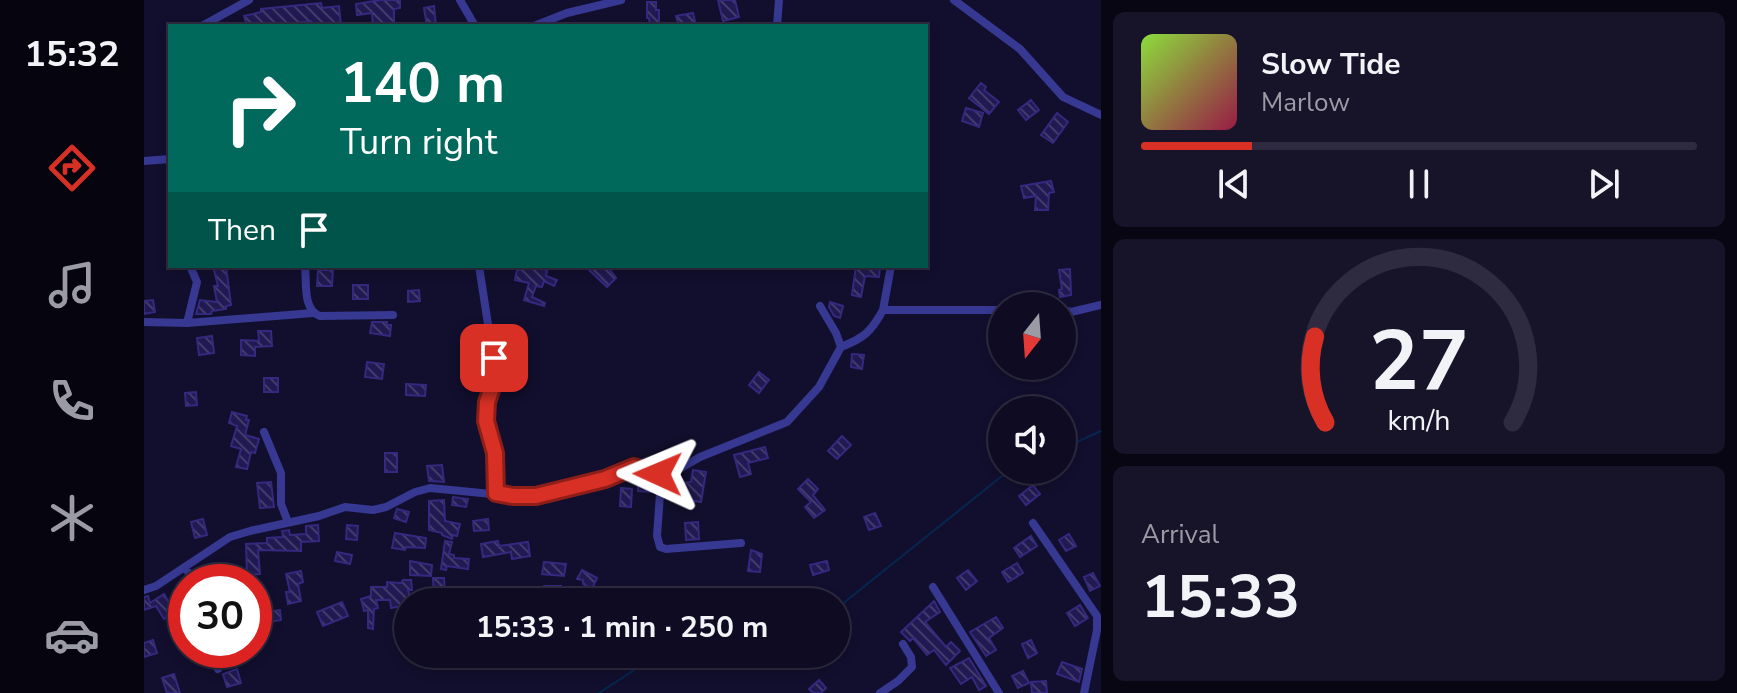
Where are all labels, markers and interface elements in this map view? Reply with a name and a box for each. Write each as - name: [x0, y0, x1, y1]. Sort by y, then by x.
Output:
- text: 15:32: [24, 30, 120, 79]
- text: Slow Tide: [1261, 44, 1401, 85]
- text: 140 m: [340, 45, 505, 122]
- icon: right: [208, 56, 312, 160]
- text: Marlow: [1261, 85, 1350, 120]
- text: Turn right: [340, 118, 497, 167]
- icon: directions: [44, 140, 100, 196]
- icon: previous: [1212, 162, 1256, 206]
- icon: pause: [1397, 162, 1441, 206]
- icon: next: [1582, 162, 1626, 206]
- icon: arrive: [292, 208, 336, 252]
- text: Then: [208, 210, 276, 251]
- icon: music: [44, 257, 100, 313]
- north arrow: [988, 292, 1076, 380]
- map controls: [988, 292, 1076, 484]
- text: 27: [1369, 304, 1469, 417]
- pin: [460, 324, 528, 392]
- icon: arrive: [472, 336, 516, 380]
- icon: phone: [44, 373, 100, 429]
- button: sound: [988, 396, 1076, 484]
- text: km/h: [1388, 401, 1450, 440]
- position arrow: [616, 432, 700, 516]
- icon: climate: [44, 490, 100, 546]
- text: Arrival: [1141, 517, 1219, 552]
- text: 15:33: [1141, 556, 1300, 638]
- speed limit sign: 30: [168, 564, 272, 668]
- icon: car: [44, 607, 100, 663]
- text: 15:33 · 1 min · 250 m: [476, 607, 768, 648]

